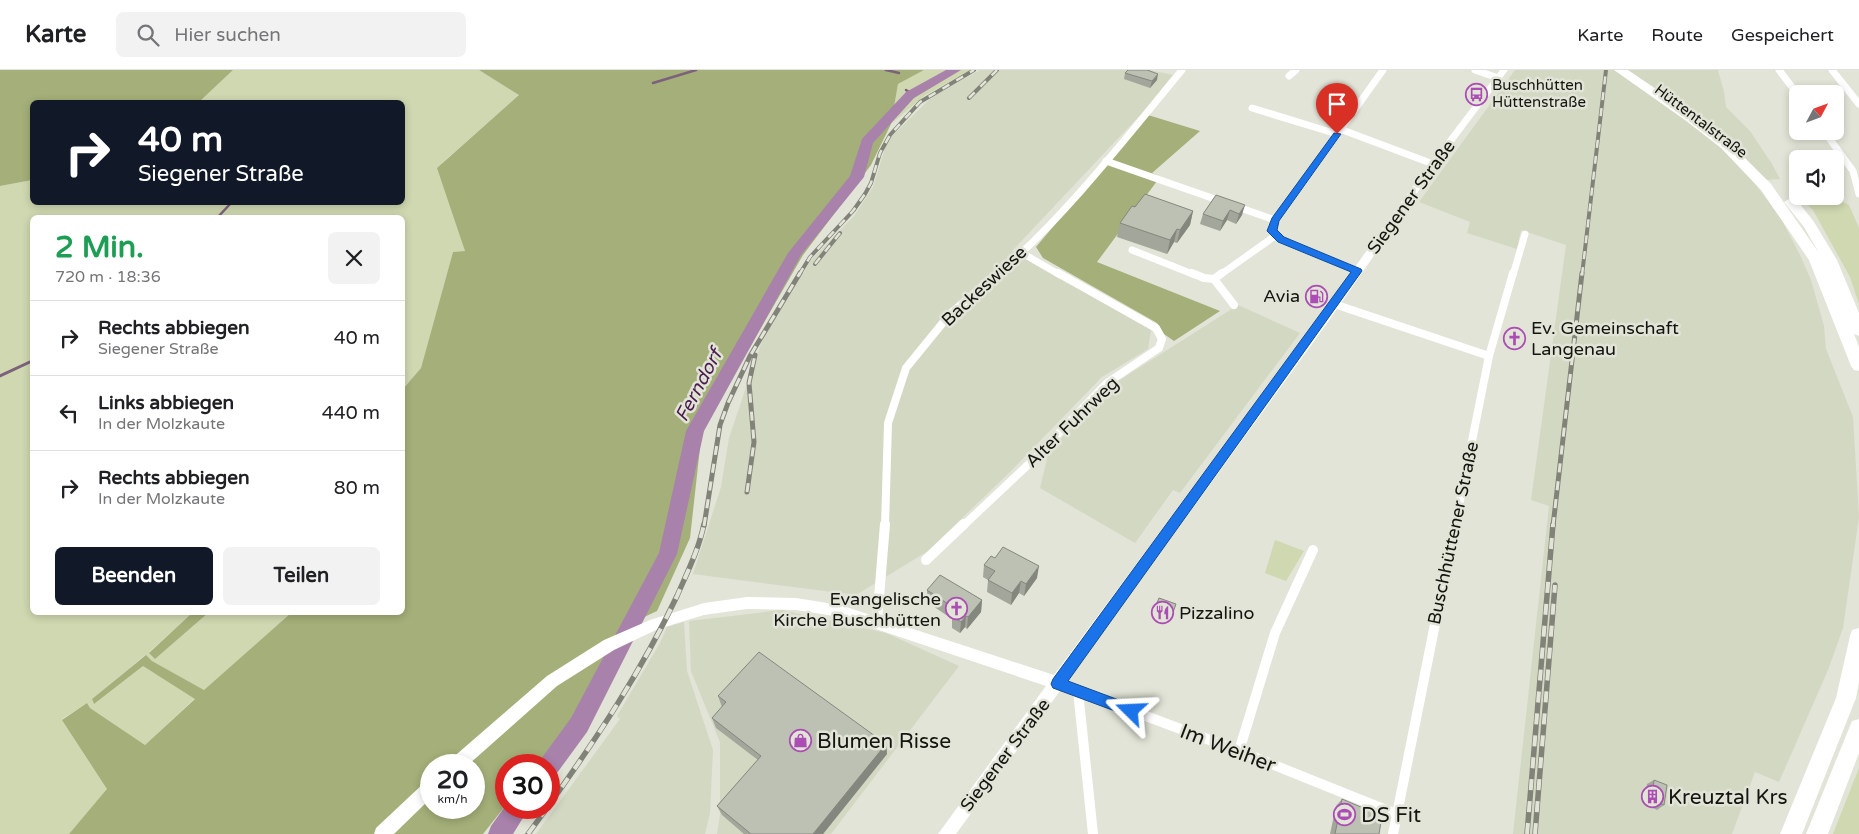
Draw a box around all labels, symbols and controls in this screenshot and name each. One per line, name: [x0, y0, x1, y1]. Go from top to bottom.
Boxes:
search box: [116, 12, 466, 57]
text: Karte: [25, 20, 86, 49]
icon: search: [134, 21, 162, 49]
text: Hier suchen: [174, 24, 281, 46]
text: Karte: [1577, 24, 1623, 46]
text: Route: [1651, 24, 1703, 46]
text: Gespeichert: [1731, 24, 1834, 46]
place label: Buschhütten Hüttenstraße: [1492, 76, 1586, 111]
street label: Hüttentalstraße: [1651, 80, 1751, 162]
bus stop icon: Buschhütten Hüttenstraße: [1464, 82, 1488, 106]
pin: [1316, 83, 1358, 134]
north arrow: [1789, 85, 1844, 140]
map controls: [1789, 85, 1844, 205]
icon: arrive: [1323, 90, 1351, 118]
text: 40 m: [138, 119, 223, 161]
icon: right: [55, 120, 120, 185]
street label: Siegener Straße: [1362, 136, 1460, 258]
button: sound: [1789, 150, 1844, 205]
text: Siegener Straße: [138, 161, 304, 187]
text: 2 Min.: [55, 229, 144, 266]
button: close: [328, 232, 380, 284]
street label: Backeswiese: [937, 241, 1031, 331]
text: 720 m · 18:36: [55, 267, 161, 287]
fuel station icon: Avia: [1304, 284, 1328, 308]
place label: Avia: [1263, 285, 1300, 307]
text: Rechts abbiegen: [98, 317, 250, 339]
place label: Ev. Gemeinschaft Langenau: [1531, 317, 1679, 360]
icon: right: [55, 324, 83, 352]
church icon: Ev. Gemeinschaft Langenau: [1503, 326, 1527, 350]
text: 40 m: [334, 327, 380, 349]
text: Siegener Straße: [98, 339, 219, 359]
water label: Ferndorf: [671, 342, 729, 425]
street label: Alter Fuhrweg: [1021, 372, 1123, 472]
text: Links abbiegen: [98, 392, 234, 414]
icon: left: [55, 399, 83, 427]
text: 440 m: [322, 402, 380, 424]
text: In der Molzkaute: [98, 414, 225, 434]
street label: Buschhüttener Straße: [1423, 439, 1483, 627]
text: Rechts abbiegen: [98, 467, 250, 489]
icon: right: [55, 474, 83, 502]
text: 80 m: [334, 477, 380, 499]
text: In der Molzkaute: [98, 489, 225, 509]
button: Beenden: [55, 547, 213, 605]
button: Teilen: [223, 547, 380, 605]
place label: Evangelische Kirche Buschhütten: [773, 588, 941, 631]
church icon: Evangelische Kirche Buschhütten: [945, 597, 969, 621]
restaurant icon: Pizzalino: [1151, 601, 1175, 625]
place label: Pizzalino: [1179, 602, 1254, 624]
position arrow: [1104, 684, 1156, 736]
street label: Siegener Straße: [955, 694, 1055, 816]
street label: Im Weiher: [1176, 719, 1279, 778]
shop icon: Blumen Risse: [789, 729, 813, 753]
place label: Blumen Risse: [817, 729, 951, 754]
speed limit sign: 30: [495, 754, 560, 819]
text: 20: [437, 765, 468, 795]
building icon: Kreuztal Krs: [1640, 785, 1664, 809]
place label: Kreuztal Krs: [1668, 785, 1788, 810]
text: km/h: [437, 792, 468, 806]
sports icon: DS Fit: [1333, 803, 1357, 827]
place label: DS Fit: [1361, 803, 1421, 828]

